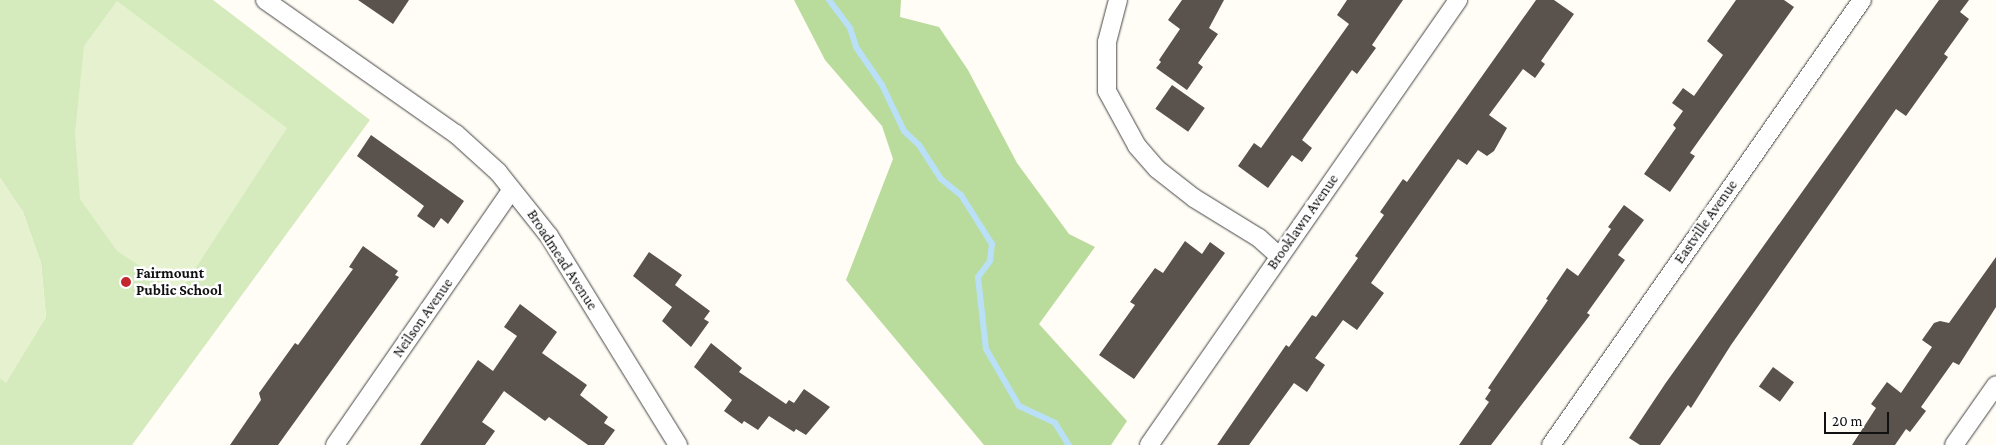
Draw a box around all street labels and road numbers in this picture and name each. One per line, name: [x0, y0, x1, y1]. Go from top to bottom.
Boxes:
street label: Brooklawn Avenue: [1263, 171, 1343, 273]
street label: Eastville Avenue: [1670, 177, 1742, 267]
street label: Broadmead Avenue: [523, 206, 601, 314]
street label: Neilson Avenue: [389, 275, 457, 361]

